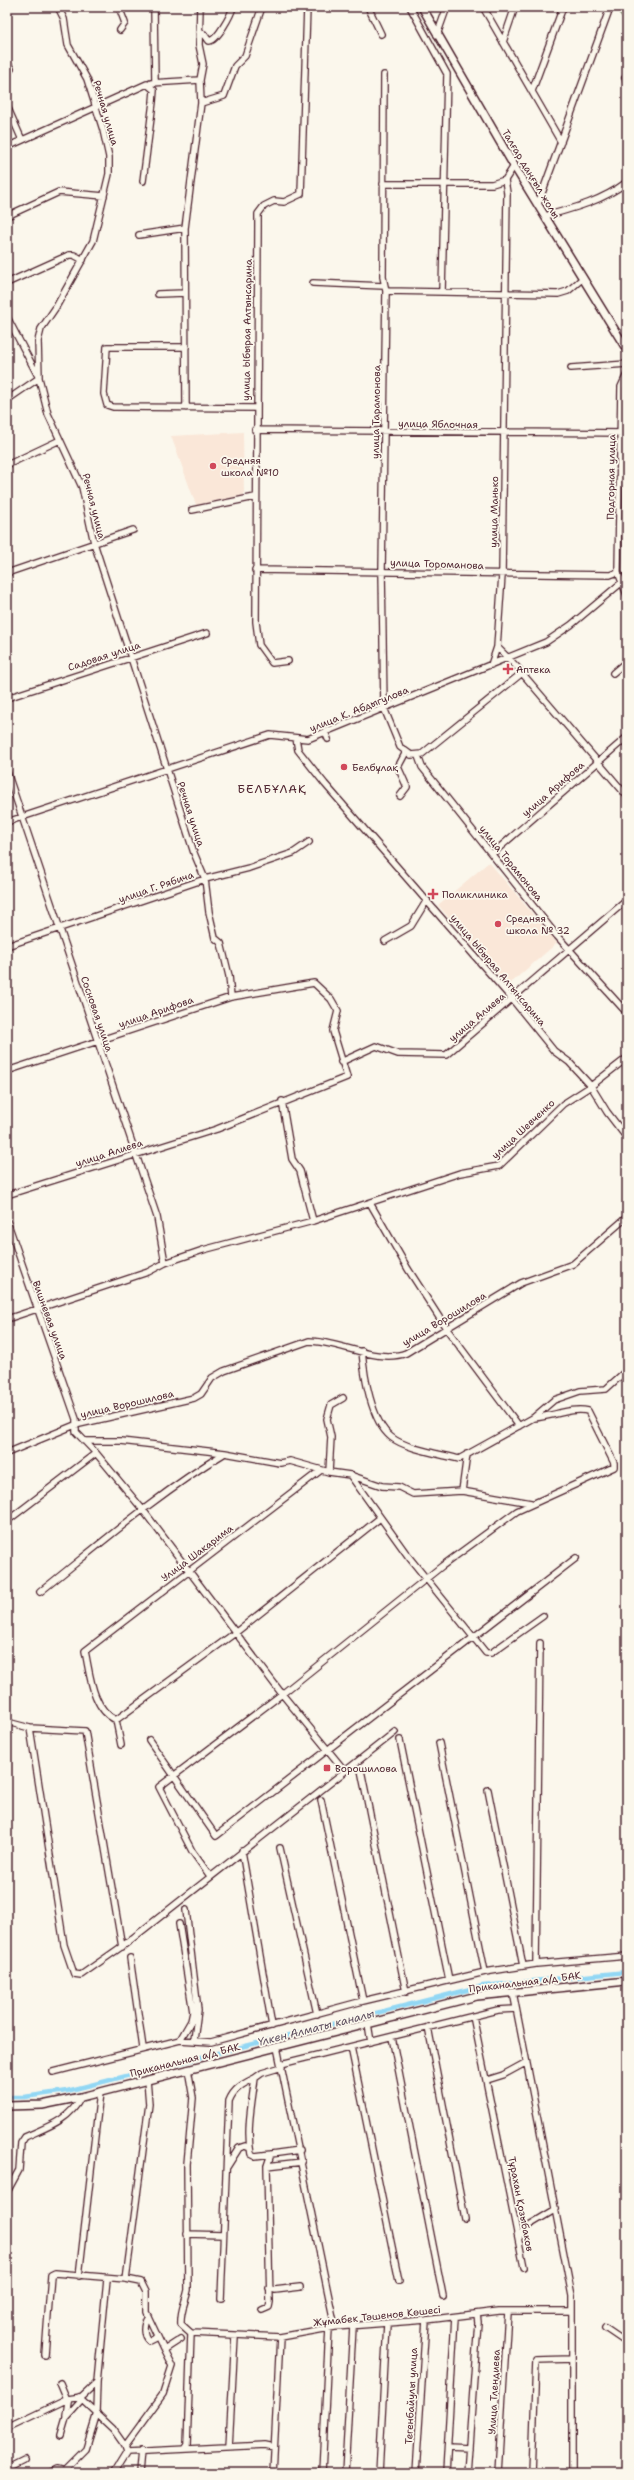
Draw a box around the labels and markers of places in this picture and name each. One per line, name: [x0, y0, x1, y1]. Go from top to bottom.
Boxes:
place label: Средняя школа №10: [221, 454, 279, 479]
marker: Средняя школа №10: [208, 461, 218, 471]
place label: Аптека: [516, 663, 551, 676]
marker: Аптека: [503, 664, 513, 674]
place label: Белбұлақ: [352, 761, 399, 774]
marker: Белбұлақ: [339, 762, 349, 772]
marker: Поликлиника: [427, 888, 439, 900]
place label: Поликлиника: [442, 888, 509, 901]
place label: Средняя школа № 32: [506, 912, 570, 937]
marker: Средняя школа № 32: [493, 919, 503, 929]
place label: Ворошилова: [335, 1762, 398, 1775]
marker: Ворошилова: [322, 1763, 332, 1773]

